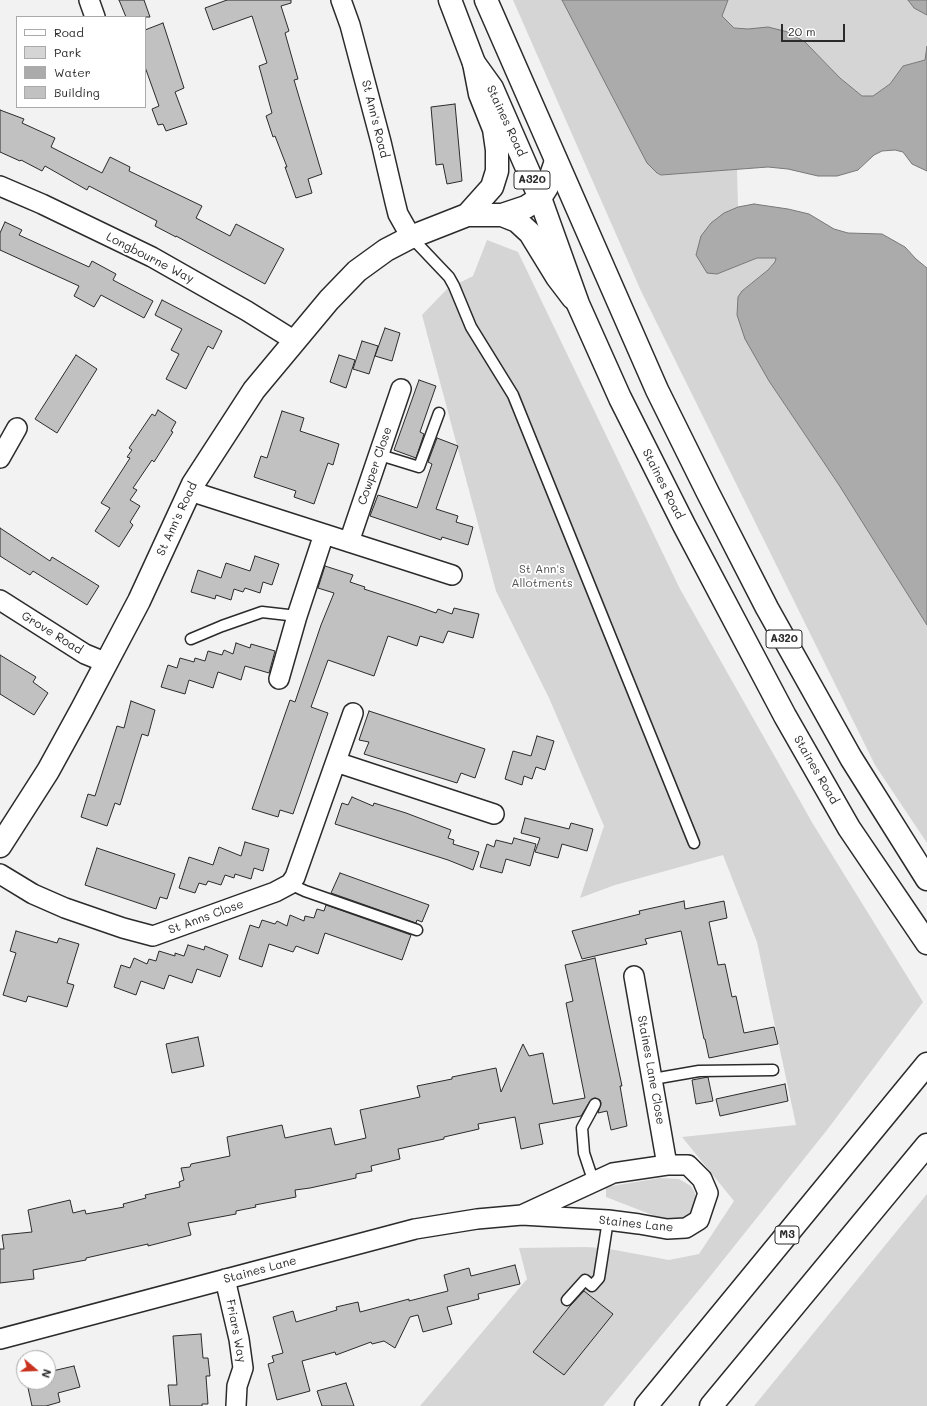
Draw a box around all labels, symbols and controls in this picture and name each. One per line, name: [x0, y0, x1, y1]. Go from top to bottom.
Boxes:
legend: [16, 16, 146, 108]
scale bar: [783, 16, 847, 42]
text: 20 m: [788, 23, 816, 39]
text: Road: [54, 24, 84, 40]
text: Park: [54, 44, 81, 60]
text: Water: [54, 64, 91, 80]
street label: St Ann's Road: [358, 79, 392, 159]
street label: Staines Road: [483, 83, 529, 159]
text: Building: [54, 84, 100, 100]
road number: A320: [514, 171, 550, 189]
street label: Longbourne Way: [104, 230, 196, 286]
street label: Cowper Close: [355, 425, 395, 507]
street label: Staines Road: [639, 447, 687, 521]
street label: St Ann's Road: [154, 480, 200, 558]
park label: St Ann's Allotments: [511, 562, 573, 590]
street label: Grove Road: [19, 608, 85, 658]
road number: A320: [766, 630, 802, 648]
street label: Staines Road: [791, 733, 841, 807]
street label: St Anns Close: [166, 897, 246, 937]
street label: Staines Lane Close: [634, 1014, 668, 1126]
street label: Staines Lane: [598, 1213, 674, 1235]
road number: M3: [775, 1226, 799, 1244]
street label: Staines Lane: [222, 1253, 298, 1287]
street label: Friars Way: [223, 1298, 249, 1364]
north arrow: [16, 1350, 56, 1390]
text: N: [38, 1367, 55, 1380]

